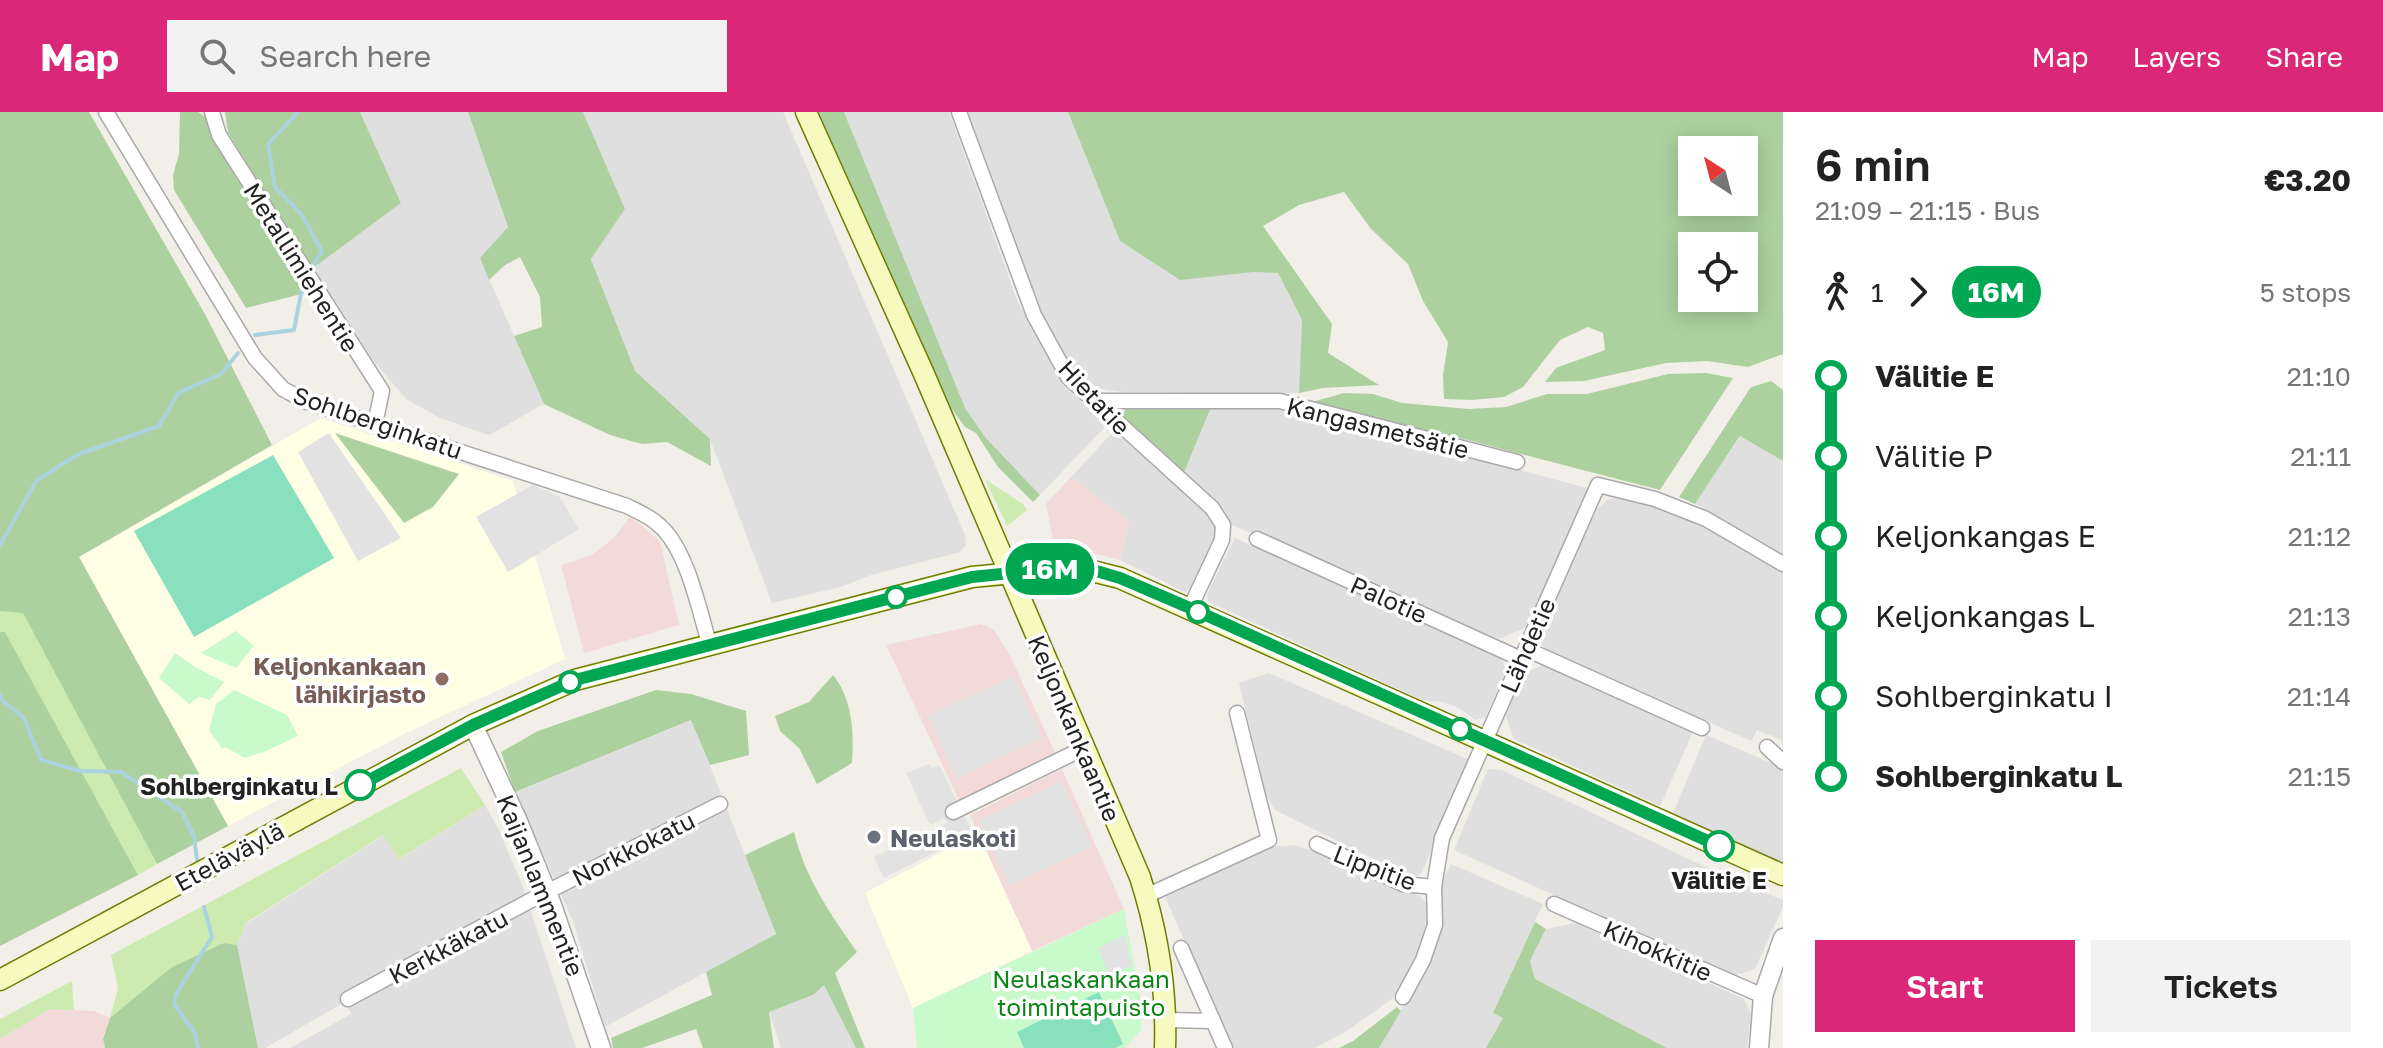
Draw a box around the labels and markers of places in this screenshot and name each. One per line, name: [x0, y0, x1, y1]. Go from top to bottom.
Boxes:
unlabelled marker: [885, 586, 907, 608]
unlabelled marker: [1187, 601, 1209, 623]
place label: Keljonkankaan lähikirjasto: [253, 651, 426, 708]
marker: Keljonkankaan lähikirjasto: [433, 670, 451, 688]
unlabelled marker: [559, 671, 581, 693]
unlabelled marker: [1449, 718, 1471, 740]
marker: Sohlberginkatu L: [345, 770, 375, 800]
place label: Sohlberginkatu L: [140, 771, 338, 800]
place label: Neulaskoti: [890, 823, 1016, 852]
marker: Neulaskoti: [865, 828, 883, 846]
marker: Välitie E: [1704, 831, 1734, 861]
place label: Välitie E: [1671, 865, 1767, 894]

